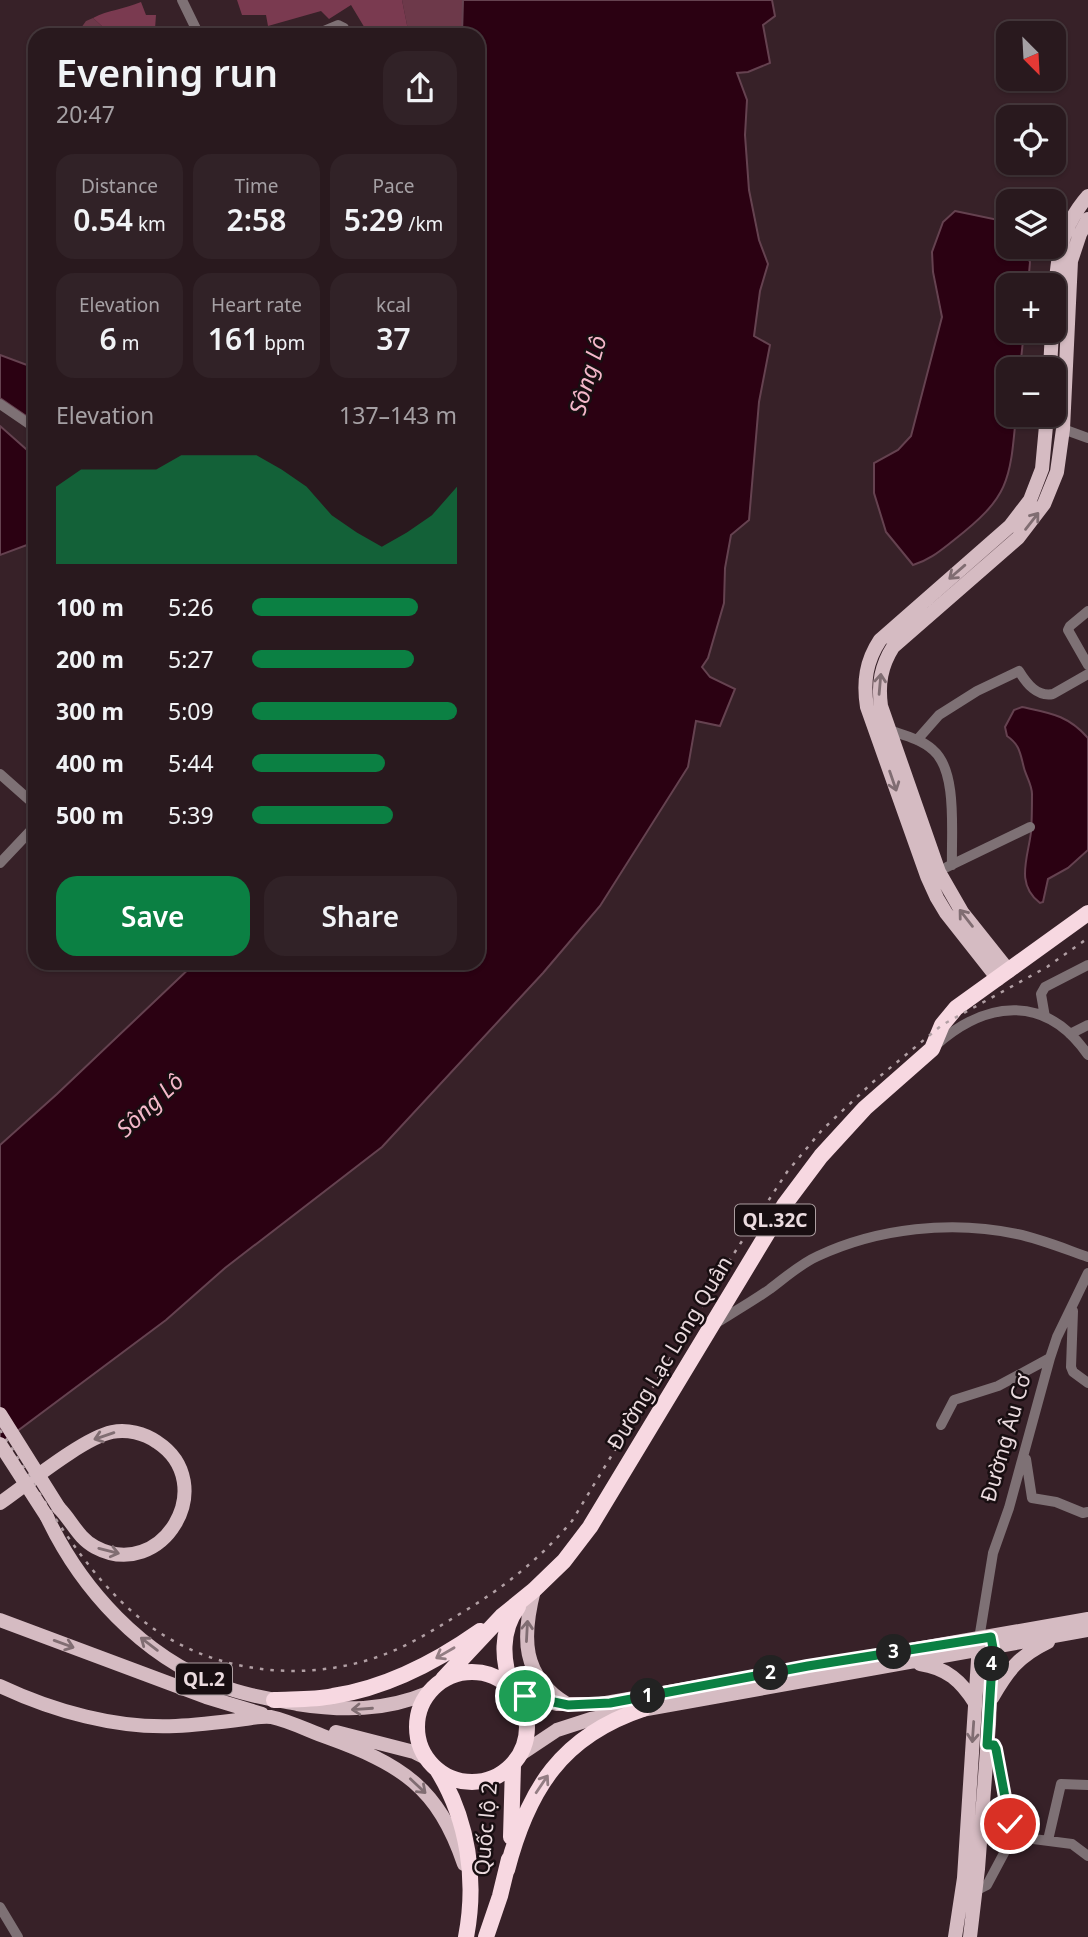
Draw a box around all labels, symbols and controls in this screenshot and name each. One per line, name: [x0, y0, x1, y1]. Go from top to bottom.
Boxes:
north arrow: [996, 21, 1066, 91]
map controls: [996, 21, 1066, 427]
text: Evening run: [56, 46, 278, 98]
button: share: [383, 51, 457, 125]
text: 20:47: [56, 98, 115, 130]
button: locate: [996, 105, 1066, 175]
text: Distance: [81, 173, 158, 199]
text: Time: [235, 173, 278, 199]
text: Pace: [373, 173, 415, 199]
button: layers: [996, 189, 1066, 259]
text: 0.54: [73, 199, 133, 240]
text: 2:58: [227, 199, 286, 240]
text: 5:29: [344, 199, 403, 240]
text: km: [133, 211, 166, 237]
text: /km: [403, 211, 443, 237]
button: +: [996, 273, 1066, 343]
text: Elevation: [79, 292, 160, 318]
text: Heart rate: [211, 292, 302, 318]
text: kcal: [376, 292, 411, 318]
text: 6: [100, 318, 117, 359]
text: 161: [208, 318, 259, 359]
text: 37: [376, 318, 411, 359]
text: m: [117, 330, 139, 356]
text: bpm: [259, 330, 305, 356]
water label: Sông Lô: [560, 331, 614, 418]
button: −: [996, 357, 1066, 427]
text: Elevation: [56, 399, 154, 431]
text: 137–143 m: [339, 399, 457, 431]
one-way arrow: [1024, 513, 1039, 531]
one-way arrow: [948, 564, 966, 580]
text: 100 m: [56, 591, 124, 623]
text: 5:26: [168, 591, 214, 623]
text: 200 m: [56, 643, 124, 675]
text: 5:27: [168, 643, 214, 675]
one-way arrow: [874, 673, 887, 696]
text: 300 m: [56, 695, 124, 727]
text: 5:09: [168, 695, 214, 727]
text: 400 m: [56, 747, 124, 779]
text: 5:44: [168, 747, 214, 779]
one-way arrow: [888, 770, 900, 792]
text: 500 m: [56, 799, 124, 831]
text: 5:39: [168, 799, 214, 831]
button: Save: [56, 876, 250, 956]
button: Share: [264, 876, 457, 956]
one-way arrow: [959, 909, 974, 928]
water label: Sông Lô: [109, 1065, 190, 1144]
road number: QL.32C: [735, 1204, 815, 1236]
street label: Đường Lạc Long Quân: [600, 1250, 738, 1455]
street label: Đường Âu Cơ: [973, 1369, 1037, 1505]
one-way arrow: [94, 1431, 116, 1443]
one-way arrow: [97, 1545, 120, 1558]
one-way arrow: [520, 1619, 533, 1642]
pin: 3: [876, 1634, 912, 1670]
one-way arrow: [140, 1636, 159, 1651]
text: 3: [888, 1638, 899, 1664]
one-way arrow: [52, 1639, 74, 1652]
pin: 4: [974, 1646, 1010, 1682]
one-way arrow: [435, 1647, 456, 1660]
text: 4: [986, 1650, 997, 1676]
pin: 2: [754, 1656, 788, 1690]
text: 2: [765, 1659, 776, 1685]
road number: QL.2: [176, 1664, 232, 1694]
pin: [495, 1666, 555, 1726]
icon: arrive: [506, 1677, 544, 1715]
pin: 1: [630, 1678, 666, 1714]
text: 1: [642, 1682, 653, 1708]
one-way arrow: [351, 1702, 374, 1715]
one-way arrow: [966, 1720, 979, 1742]
one-way arrow: [535, 1775, 549, 1795]
one-way arrow: [409, 1778, 427, 1794]
street label: Quốc lộ 2: [467, 1781, 503, 1877]
pin: [980, 1794, 1040, 1854]
icon: check: [991, 1805, 1029, 1843]

